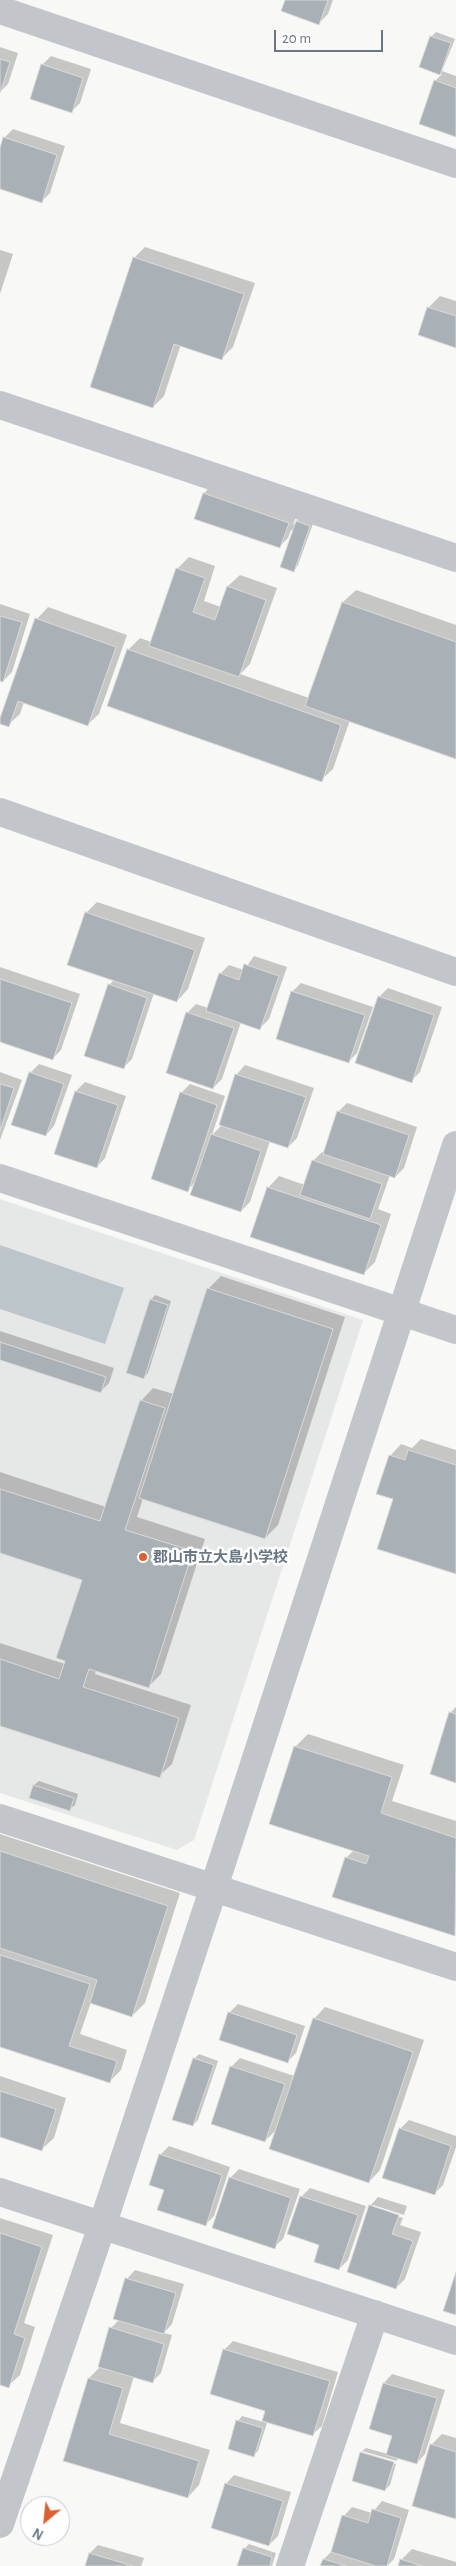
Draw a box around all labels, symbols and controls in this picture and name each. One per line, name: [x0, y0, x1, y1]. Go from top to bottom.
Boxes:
scale bar: [276, 20, 385, 52]
text: 20 m: [282, 31, 311, 46]
place label: 郡山市立大島小学校: [153, 1548, 288, 1566]
marker: 郡山市立大島小学校: [137, 1551, 149, 1563]
north arrow: [20, 2496, 70, 2546]
text: N: [31, 2525, 46, 2542]

